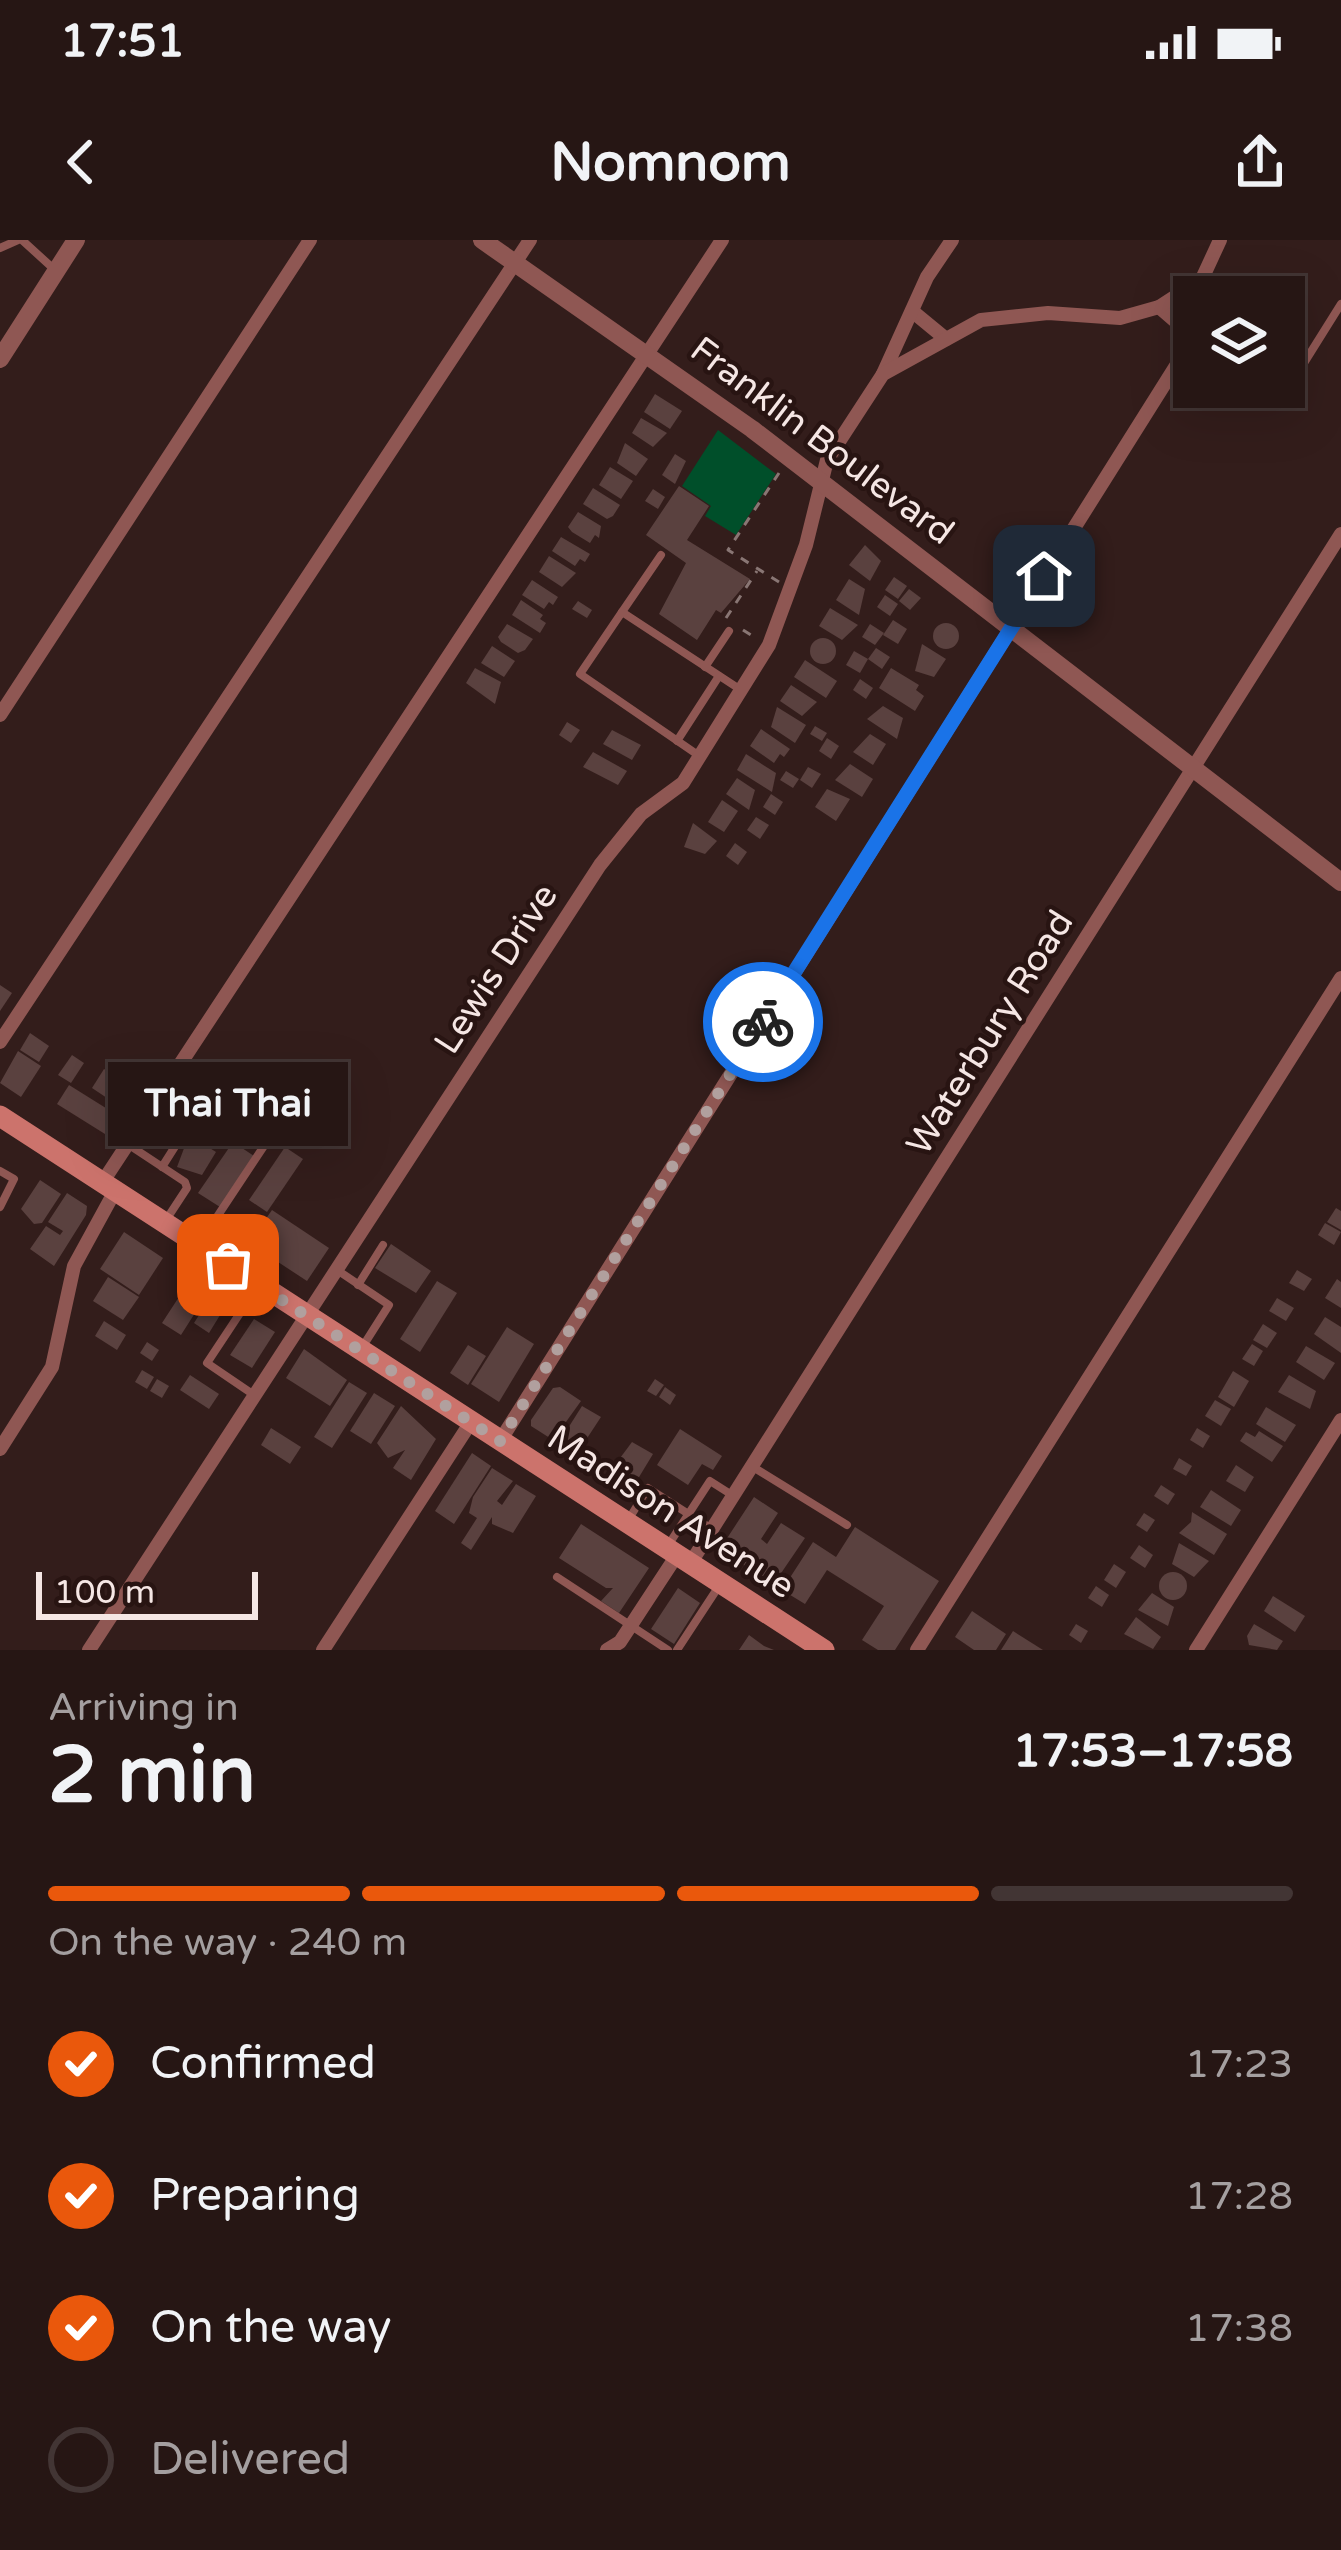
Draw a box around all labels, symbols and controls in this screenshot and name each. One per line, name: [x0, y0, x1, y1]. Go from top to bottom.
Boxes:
text: 17:51: [60, 15, 185, 69]
icon: back: [48, 129, 114, 195]
icon: share: [1227, 129, 1293, 195]
text: Nomnom: [550, 130, 791, 195]
map controls: [1173, 276, 1305, 408]
button: layers: [1173, 276, 1305, 408]
street label: Franklin Boulevard: [682, 328, 962, 554]
pin: [993, 525, 1095, 627]
icon: home: [1011, 543, 1077, 609]
street label: Lewis Drive: [425, 876, 567, 1062]
street label: Waterbury Road: [898, 903, 1082, 1163]
courier: [703, 962, 823, 1082]
icon: bike: [730, 989, 796, 1055]
callout: Thai Thai: [108, 1061, 348, 1145]
text: Thai Thai: [144, 1080, 312, 1127]
pin: [177, 1214, 279, 1316]
icon: bag: [195, 1232, 261, 1298]
street label: Madison Avenue: [539, 1416, 803, 1608]
scale bar: [36, 1566, 258, 1619]
text: 100 m: [54, 1573, 155, 1612]
text: Arriving in: [48, 1684, 239, 1731]
text: 17:53–17:58: [1013, 1725, 1293, 1779]
text: 2 min: [48, 1729, 256, 1823]
text: On the way · 240 m: [48, 1919, 407, 1966]
icon: check: [48, 2031, 114, 2097]
text: Confirmed: [150, 2037, 376, 2091]
text: 17:23: [1185, 2041, 1293, 2088]
icon: check: [48, 2163, 114, 2229]
text: Preparing: [150, 2169, 360, 2223]
text: 17:28: [1185, 2173, 1293, 2220]
icon: check: [48, 2295, 114, 2361]
text: On the way: [150, 2301, 391, 2355]
text: 17:38: [1185, 2305, 1293, 2352]
text: Delivered: [150, 2433, 350, 2487]

